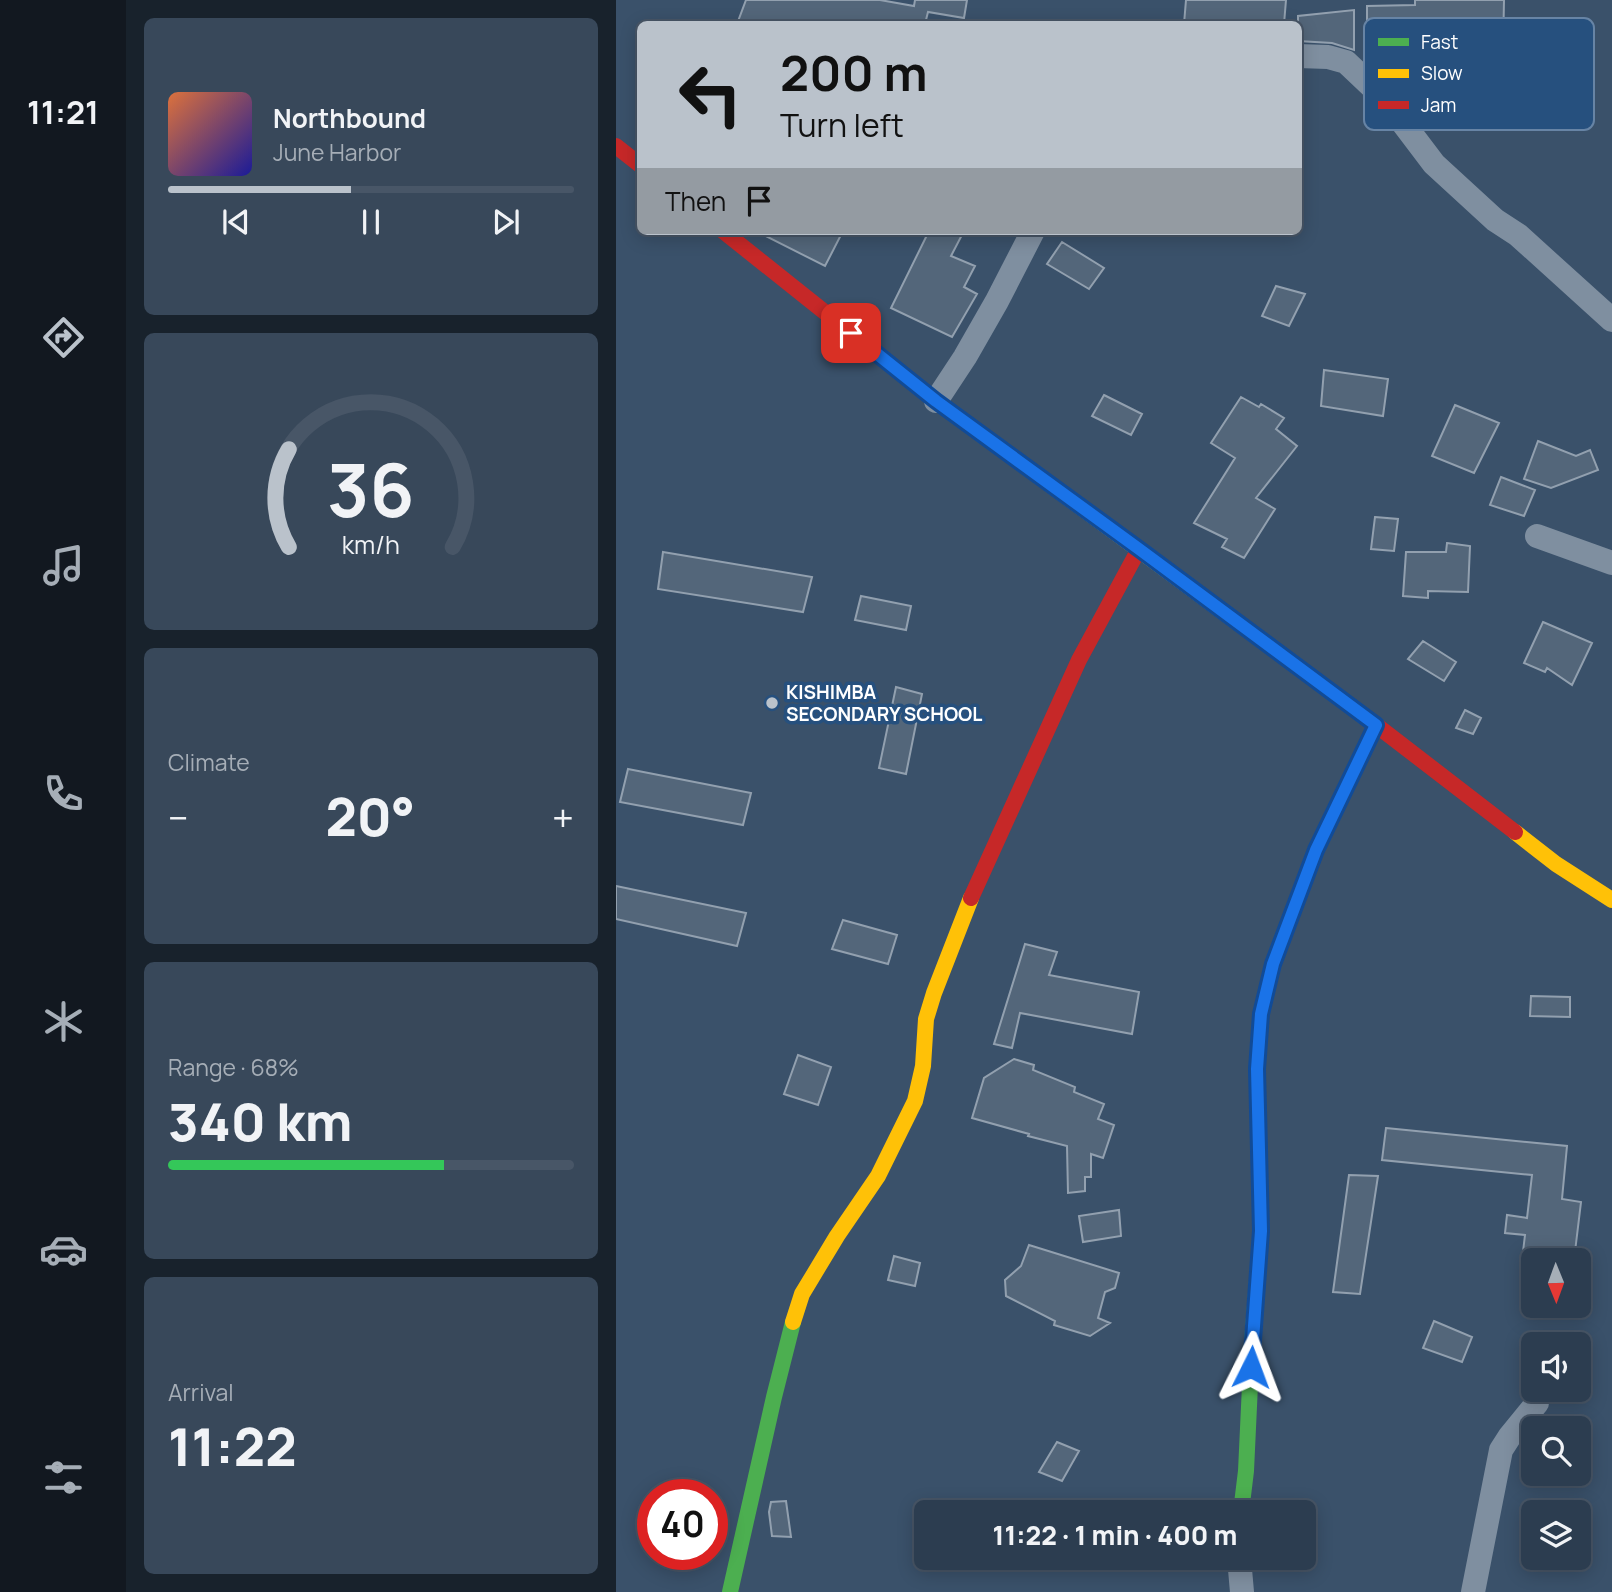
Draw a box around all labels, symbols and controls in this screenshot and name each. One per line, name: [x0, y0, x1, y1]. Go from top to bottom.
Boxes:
legend: [1364, 18, 1594, 130]
text: Fast: [1421, 29, 1458, 55]
text: 200 m: [780, 39, 928, 106]
icon: left: [665, 49, 756, 140]
text: Slow: [1421, 60, 1463, 86]
text: 11:21: [27, 90, 99, 134]
text: Jam: [1421, 92, 1456, 118]
text: Northbound: [273, 100, 426, 136]
text: Turn left: [780, 103, 904, 147]
text: June Harbor: [273, 136, 401, 168]
icon: arrive: [740, 182, 778, 220]
text: Then: [665, 183, 726, 219]
icon: previous: [217, 203, 255, 241]
icon: pause: [352, 203, 390, 241]
icon: next: [487, 203, 525, 241]
pin: [821, 303, 881, 363]
icon: directions: [39, 313, 88, 362]
icon: arrive: [832, 314, 870, 352]
text: 36: [327, 440, 415, 540]
text: km/h: [342, 527, 400, 562]
icon: music: [39, 541, 88, 590]
place label: KISHIMBA SECONDARY SCHOOL: [786, 679, 983, 727]
marker: KISHIMBA SECONDARY SCHOOL: [764, 695, 780, 711]
text: Climate: [168, 746, 250, 778]
icon: phone: [39, 769, 88, 818]
text: 20°: [325, 781, 415, 852]
text: −: [168, 791, 189, 843]
text: +: [552, 791, 574, 843]
icon: climate: [39, 997, 88, 1046]
text: Range · 68%: [168, 1051, 299, 1083]
text: 340 km: [168, 1086, 353, 1157]
icon: car: [39, 1225, 88, 1274]
north arrow: [1521, 1248, 1591, 1318]
map controls: [1521, 1248, 1591, 1570]
position arrow: [1214, 1330, 1288, 1404]
button: sound: [1521, 1332, 1591, 1402]
text: Arrival: [168, 1376, 234, 1408]
text: 11:22: [168, 1411, 297, 1482]
button: search: [1521, 1416, 1591, 1486]
icon: filters: [39, 1453, 88, 1502]
speed limit sign: 40: [637, 1479, 728, 1570]
button: layers: [1521, 1500, 1591, 1570]
text: 11:22 · 1 min · 400 m: [993, 1517, 1237, 1553]

